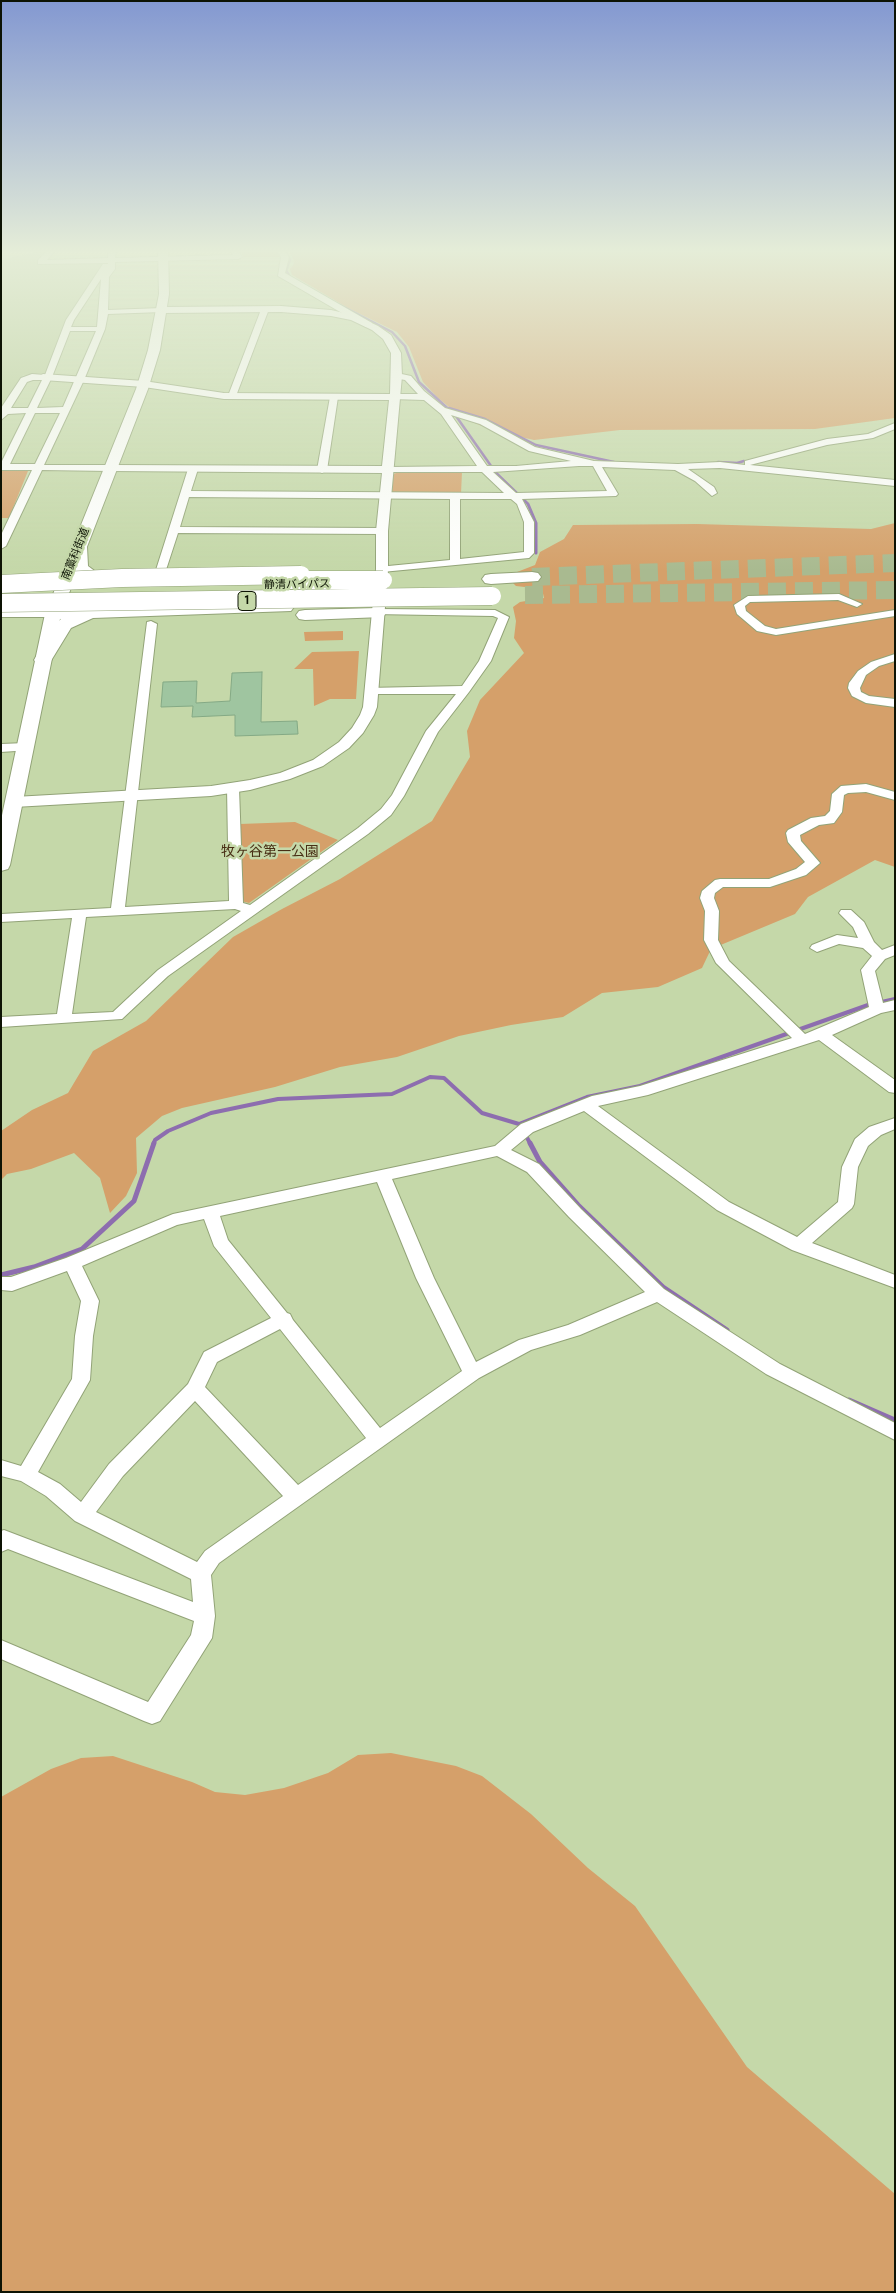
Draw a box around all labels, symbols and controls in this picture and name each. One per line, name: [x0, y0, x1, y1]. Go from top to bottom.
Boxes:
street label: 南藁科街道: [60, 526, 92, 582]
street label: 静清バイパス: [264, 578, 330, 592]
road number: 1: [238, 592, 256, 610]
park label: 牧ヶ谷第一公園: [221, 844, 319, 860]

